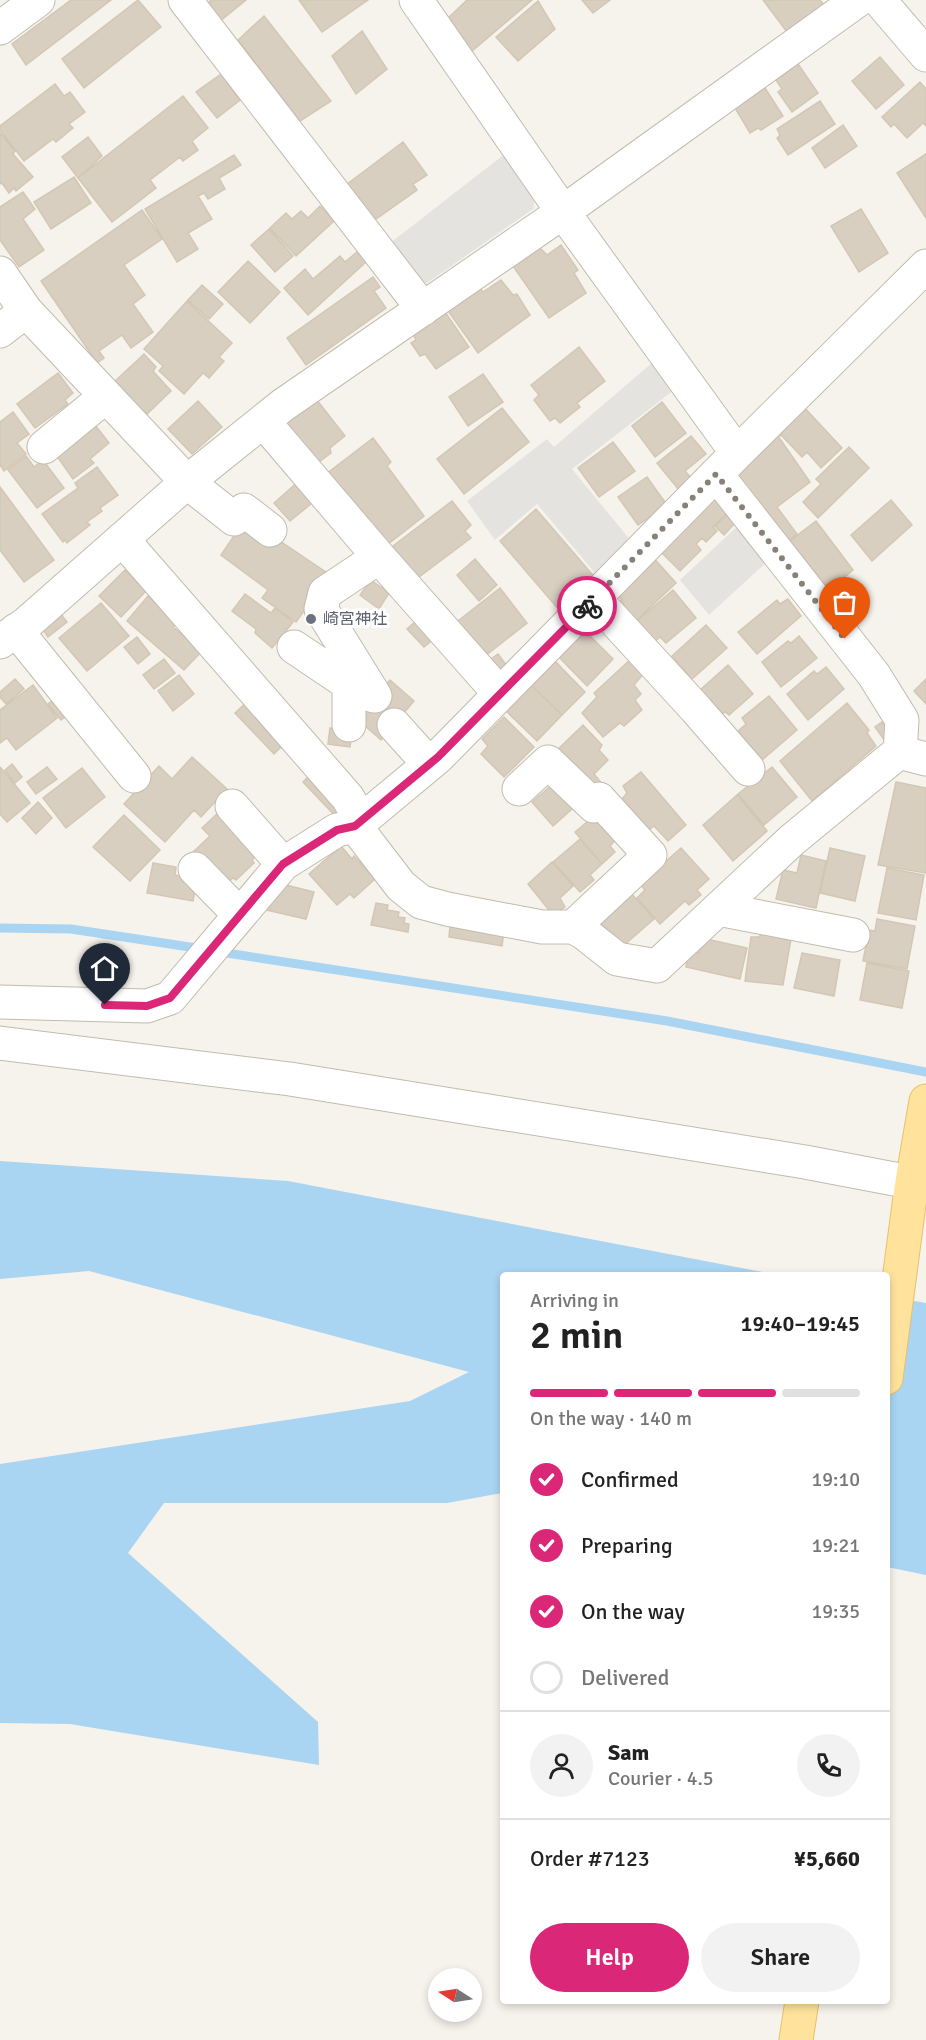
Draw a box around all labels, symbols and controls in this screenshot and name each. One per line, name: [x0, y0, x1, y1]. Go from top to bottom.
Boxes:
courier: [557, 576, 617, 636]
pin: [819, 577, 870, 639]
icon: bag: [828, 586, 861, 619]
icon: bike: [571, 590, 604, 623]
place label: 崎宮神社: [323, 609, 387, 629]
marker: 崎宮神社: [304, 612, 318, 626]
pin: [79, 943, 130, 1005]
icon: home: [88, 952, 121, 985]
text: Arriving in: [530, 1288, 619, 1313]
text: 19:40–19:45: [741, 1310, 860, 1337]
text: 2 min: [530, 1311, 623, 1359]
text: On the way · 140 m: [530, 1406, 692, 1431]
icon: check: [530, 1463, 563, 1496]
text: Confirmed: [581, 1466, 679, 1493]
text: 19:10: [811, 1467, 860, 1492]
icon: check: [530, 1529, 563, 1562]
text: Preparing: [581, 1532, 673, 1559]
text: 19:21: [811, 1533, 860, 1558]
icon: check: [530, 1595, 563, 1628]
text: On the way: [581, 1598, 685, 1625]
text: 19:35: [811, 1599, 860, 1624]
text: Delivered: [581, 1664, 669, 1691]
button: person: [530, 1734, 593, 1797]
button: phone: [797, 1734, 860, 1797]
text: Sam: [608, 1739, 649, 1766]
text: Courier · 4.5: [608, 1766, 714, 1791]
text: Order #7123: [530, 1845, 650, 1872]
text: ¥5,660: [794, 1845, 860, 1872]
button: Help: [530, 1923, 689, 1992]
button: Share: [701, 1923, 860, 1992]
north arrow: [428, 1968, 482, 2022]
map controls: [428, 1968, 482, 2022]

